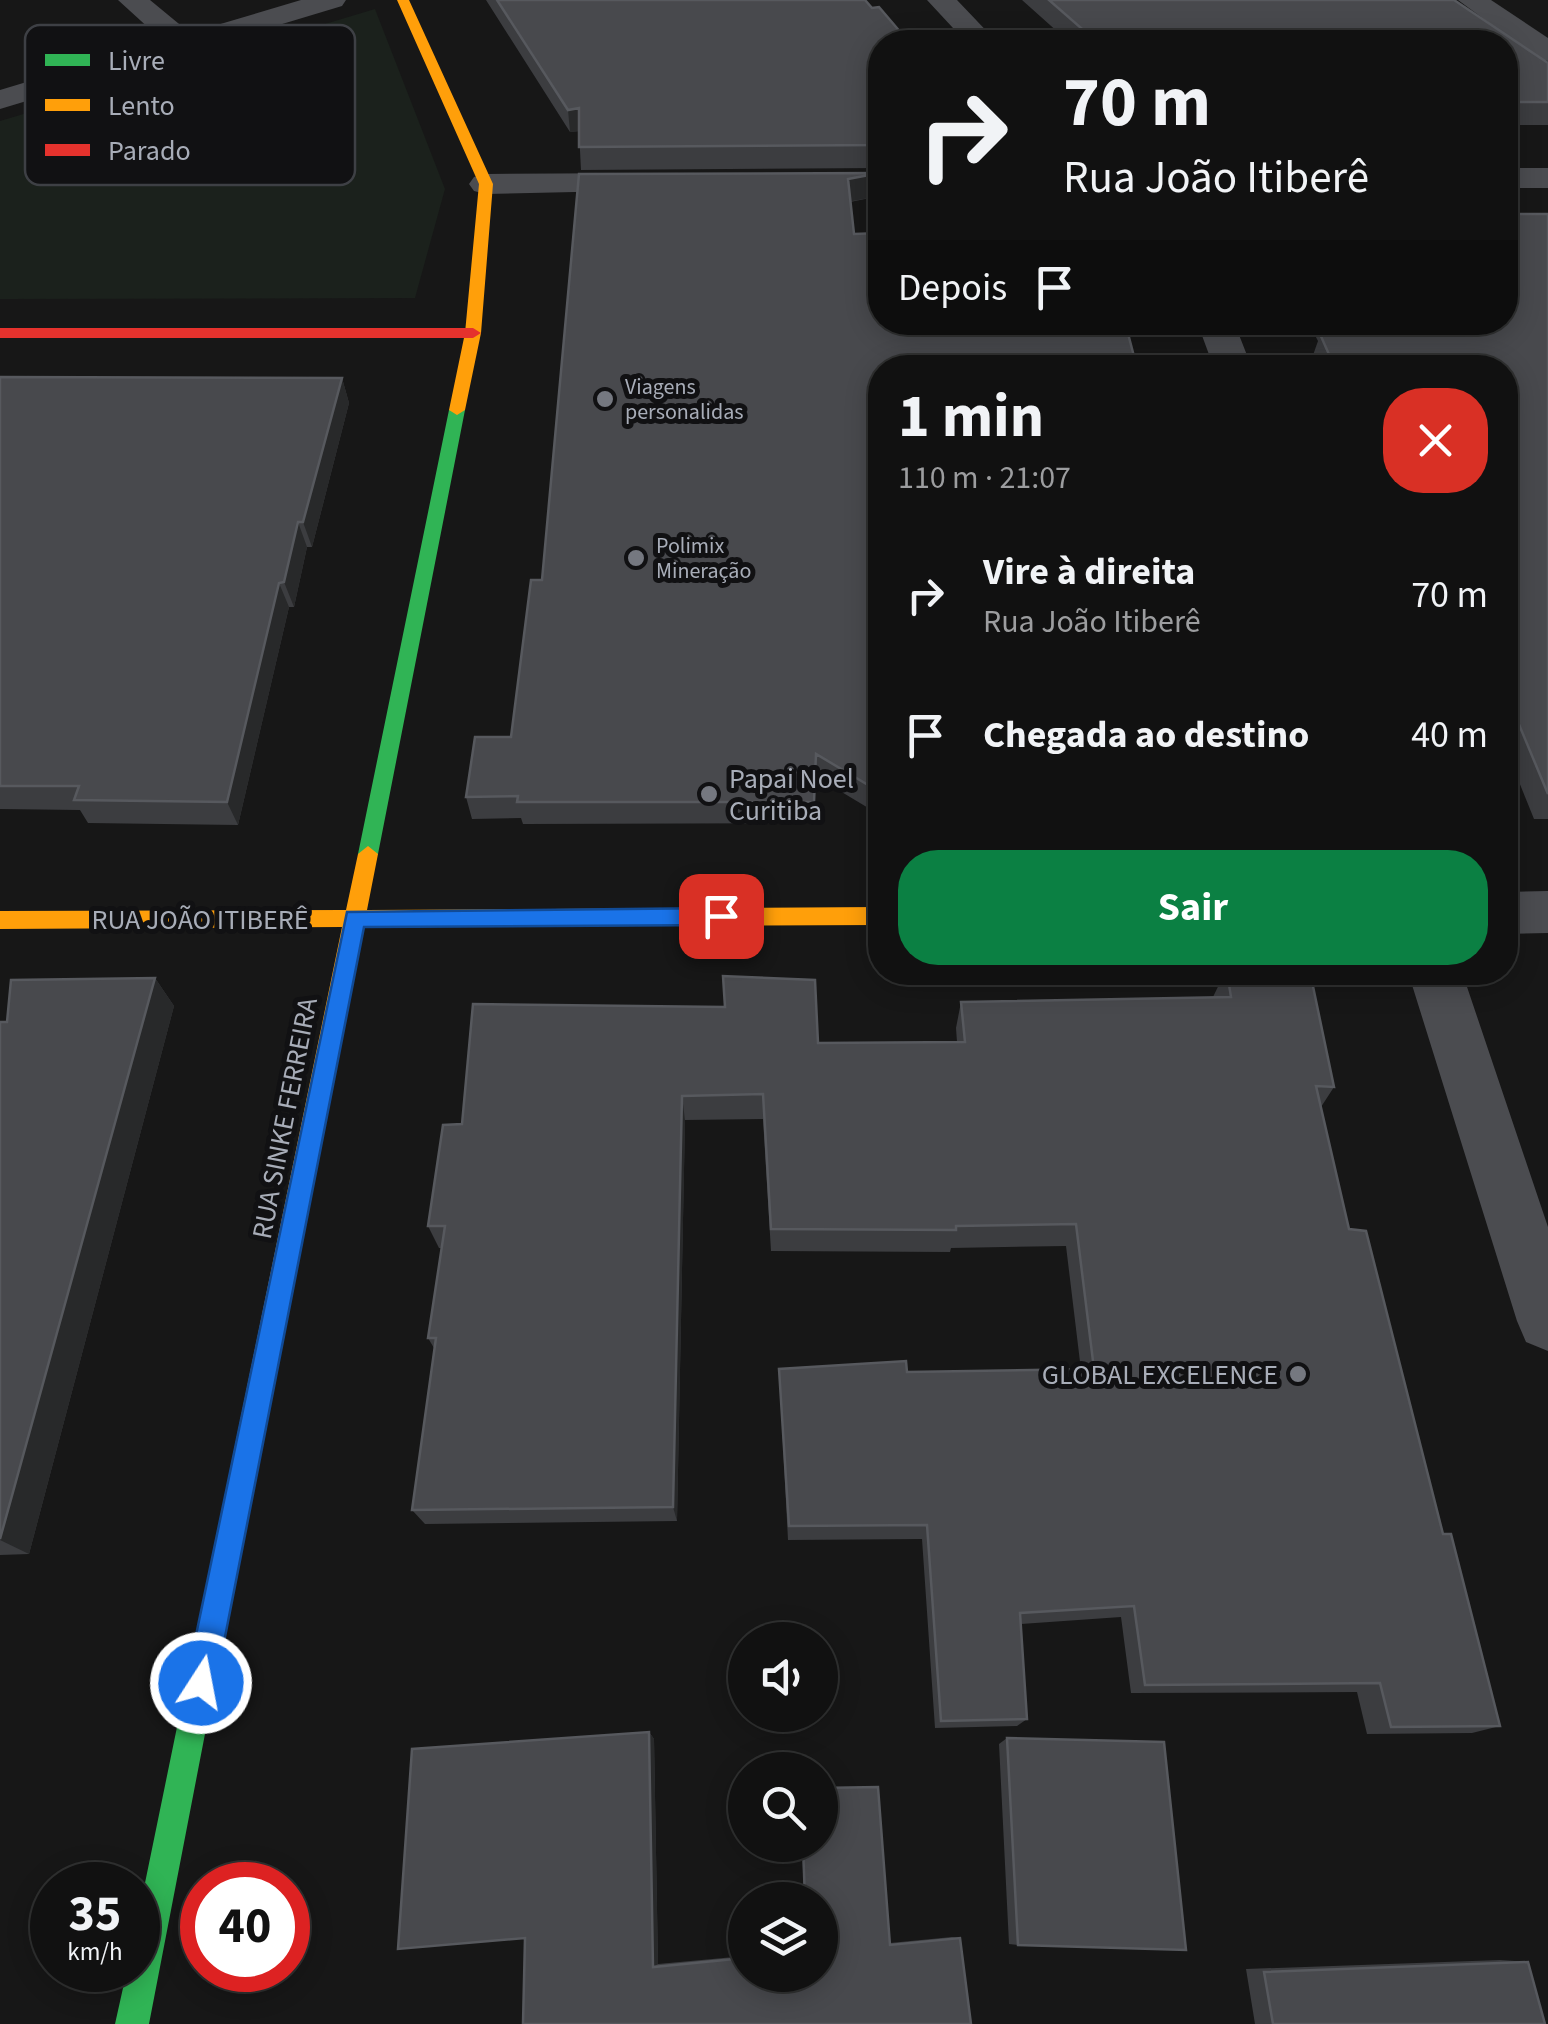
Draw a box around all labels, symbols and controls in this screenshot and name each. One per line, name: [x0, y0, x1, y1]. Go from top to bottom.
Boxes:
legend: [25, 25, 355, 185]
text: Livre: [108, 41, 165, 81]
text: 70 m: [1063, 53, 1211, 153]
icon: right: [898, 70, 1028, 200]
text: Lento: [108, 86, 175, 126]
text: Parado: [108, 131, 191, 171]
text: Rua João Itiberê: [1063, 146, 1369, 210]
icon: arrive: [1027, 260, 1082, 315]
text: Depois: [898, 261, 1007, 315]
place label: Viagens personalidas: [625, 371, 743, 428]
text: 1 min: [898, 375, 1044, 460]
marker: Viagens personalidas: [594, 388, 616, 410]
button: close: [1383, 388, 1488, 493]
text: 110 m · 21:07: [898, 455, 1071, 501]
place label: Polimix Mineração: [656, 530, 751, 587]
text: Vire à direita: [983, 545, 1195, 599]
marker: Polimix Mineração: [625, 547, 647, 569]
icon: right: [898, 568, 953, 623]
text: 70 m: [1411, 568, 1488, 622]
text: Rua João Itiberê: [983, 599, 1201, 645]
icon: arrive: [898, 708, 953, 763]
text: Chegada ao destino: [983, 708, 1309, 762]
text: 40 m: [1411, 708, 1488, 762]
place label: Papai Noel Curitiba: [729, 759, 854, 831]
marker: Papai Noel Curitiba: [698, 783, 720, 805]
button: Sair: [898, 850, 1488, 965]
pin: [679, 874, 764, 959]
icon: arrive: [694, 889, 749, 944]
street label: RUA JOÃO ITIBERÊ: [92, 900, 308, 940]
street label: RUA SINKE FERREIRA: [242, 993, 328, 1242]
place label: GLOBAL EXCELENCE: [1042, 1355, 1278, 1395]
marker: GLOBAL EXCELENCE: [1287, 1363, 1309, 1385]
map controls: [728, 1622, 838, 1992]
button: sound: [728, 1622, 838, 1732]
position arrow: [149, 1631, 253, 1735]
button: search: [728, 1752, 838, 1862]
speed limit sign: 40: [180, 1862, 310, 1992]
text: 35: [69, 1879, 121, 1950]
button: layers: [728, 1882, 838, 1992]
text: km/h: [67, 1934, 123, 1970]

